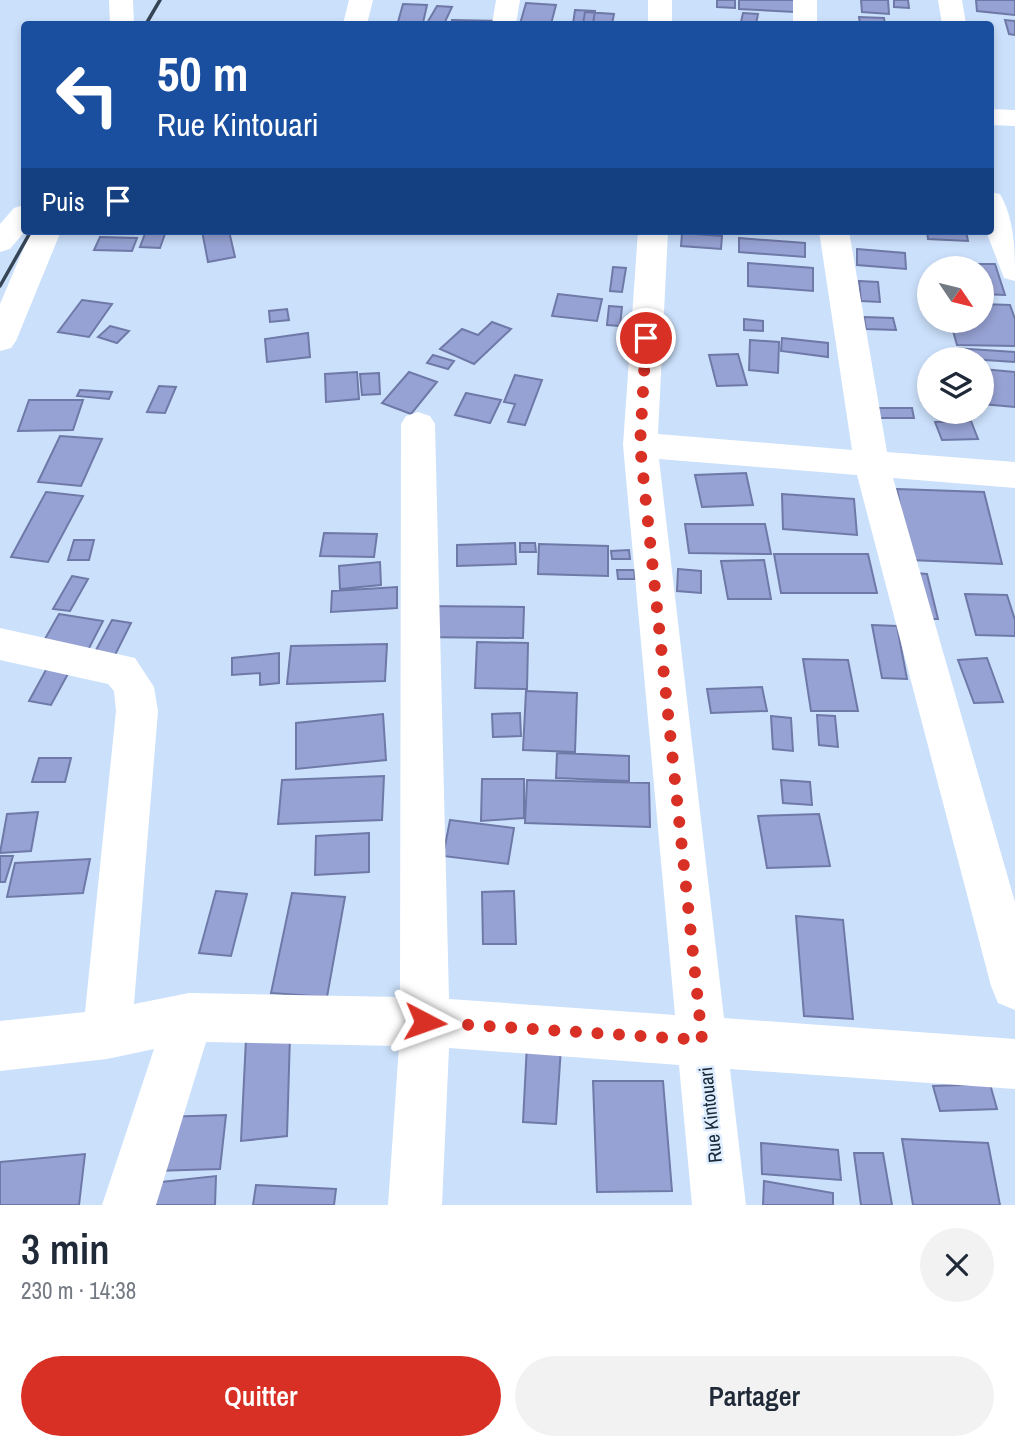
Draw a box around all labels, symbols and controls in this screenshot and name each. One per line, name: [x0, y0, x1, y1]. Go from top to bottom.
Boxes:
text: 50 m: [157, 40, 249, 106]
icon: left: [42, 49, 133, 140]
text: Rue Kintouari: [157, 103, 319, 146]
icon: arrive: [99, 182, 137, 220]
text: Puis: [42, 184, 85, 219]
north arrow: [917, 256, 994, 332]
map controls: [917, 256, 994, 424]
pin: [616, 308, 676, 368]
icon: arrive: [627, 319, 665, 357]
button: layers: [917, 347, 994, 424]
position arrow: [388, 985, 462, 1059]
street label: Rue Kintouari: [692, 1066, 728, 1164]
text: 3 min: [21, 1221, 110, 1277]
button: close: [920, 1228, 994, 1302]
text: 230 m · 14:38: [21, 1275, 136, 1306]
button: Quitter: [21, 1356, 501, 1436]
button: Partager: [515, 1356, 994, 1436]

